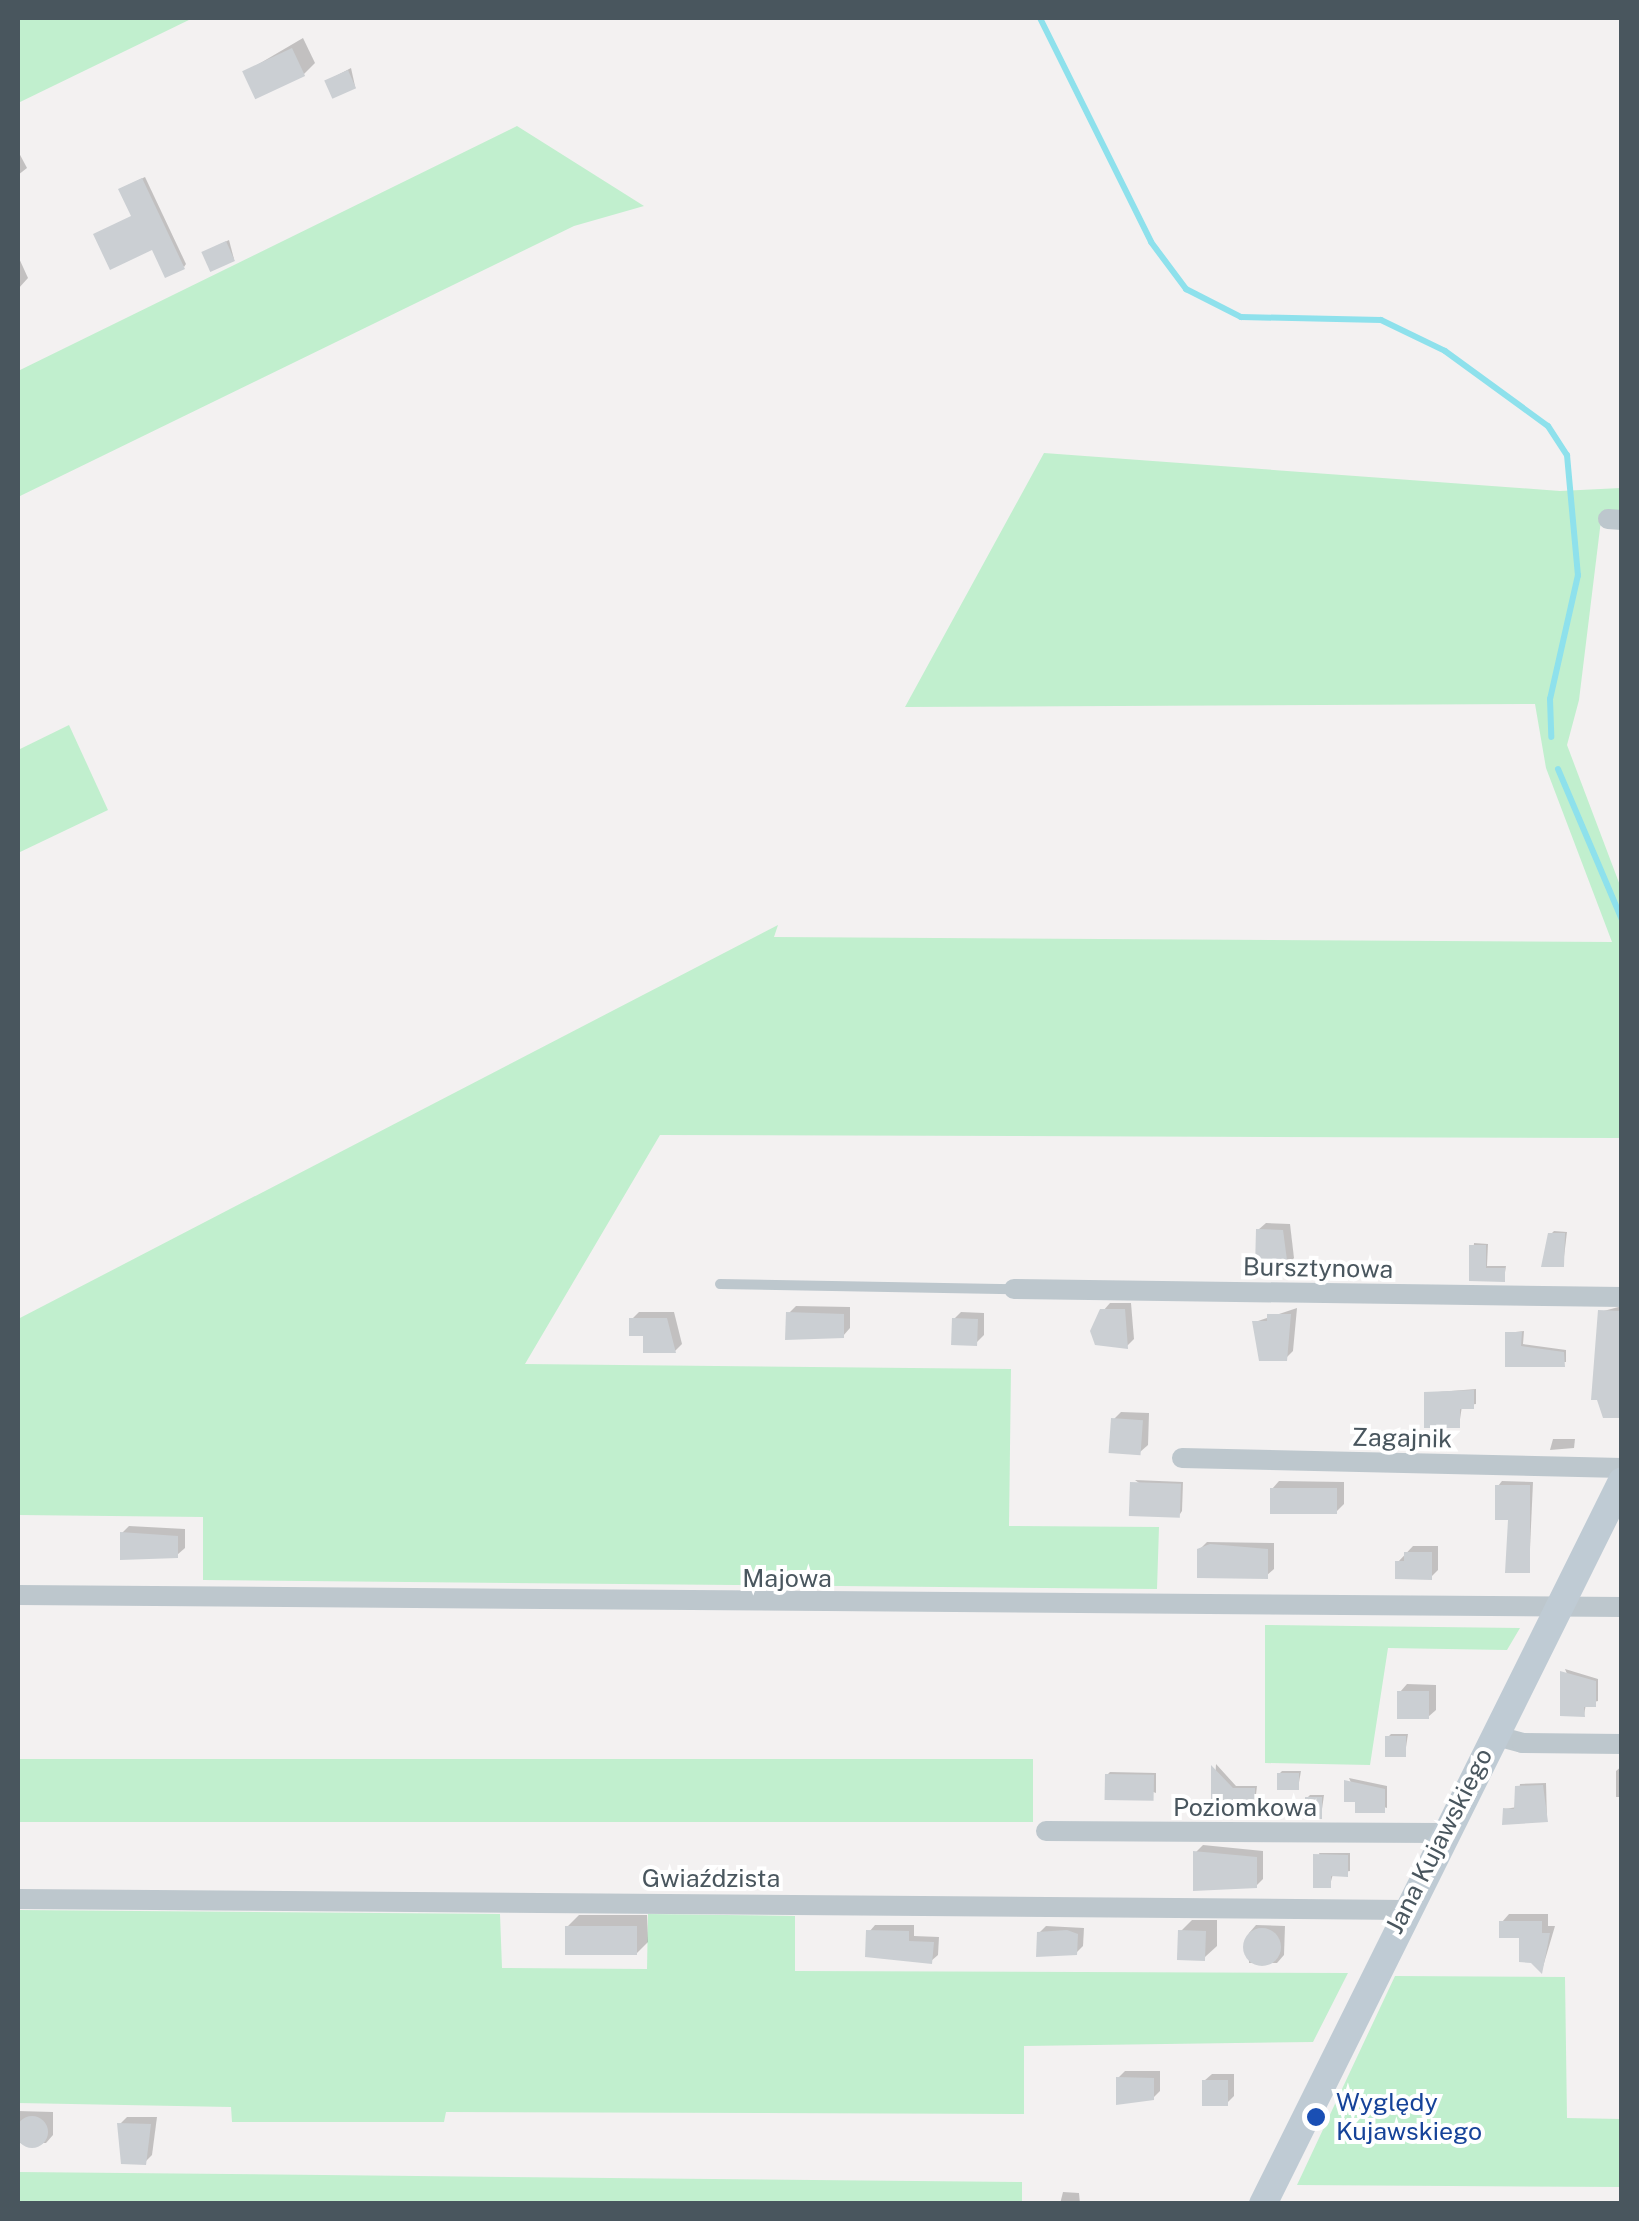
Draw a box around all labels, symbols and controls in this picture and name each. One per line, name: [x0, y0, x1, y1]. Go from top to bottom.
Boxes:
street label: Bursztynowa: [1243, 1252, 1393, 1284]
street label: Zagajnik: [1352, 1422, 1452, 1454]
street label: Majowa: [742, 1563, 832, 1593]
street label: Jana Kujawskiego: [1379, 1743, 1499, 1939]
street label: Poziomkowa: [1173, 1792, 1317, 1822]
street label: Gwiaździsta: [642, 1863, 780, 1893]
place label: Wyględy Kujawskiego: [1336, 2088, 1482, 2147]
marker: Wyględy Kujawskiego: [1305, 2106, 1327, 2128]

